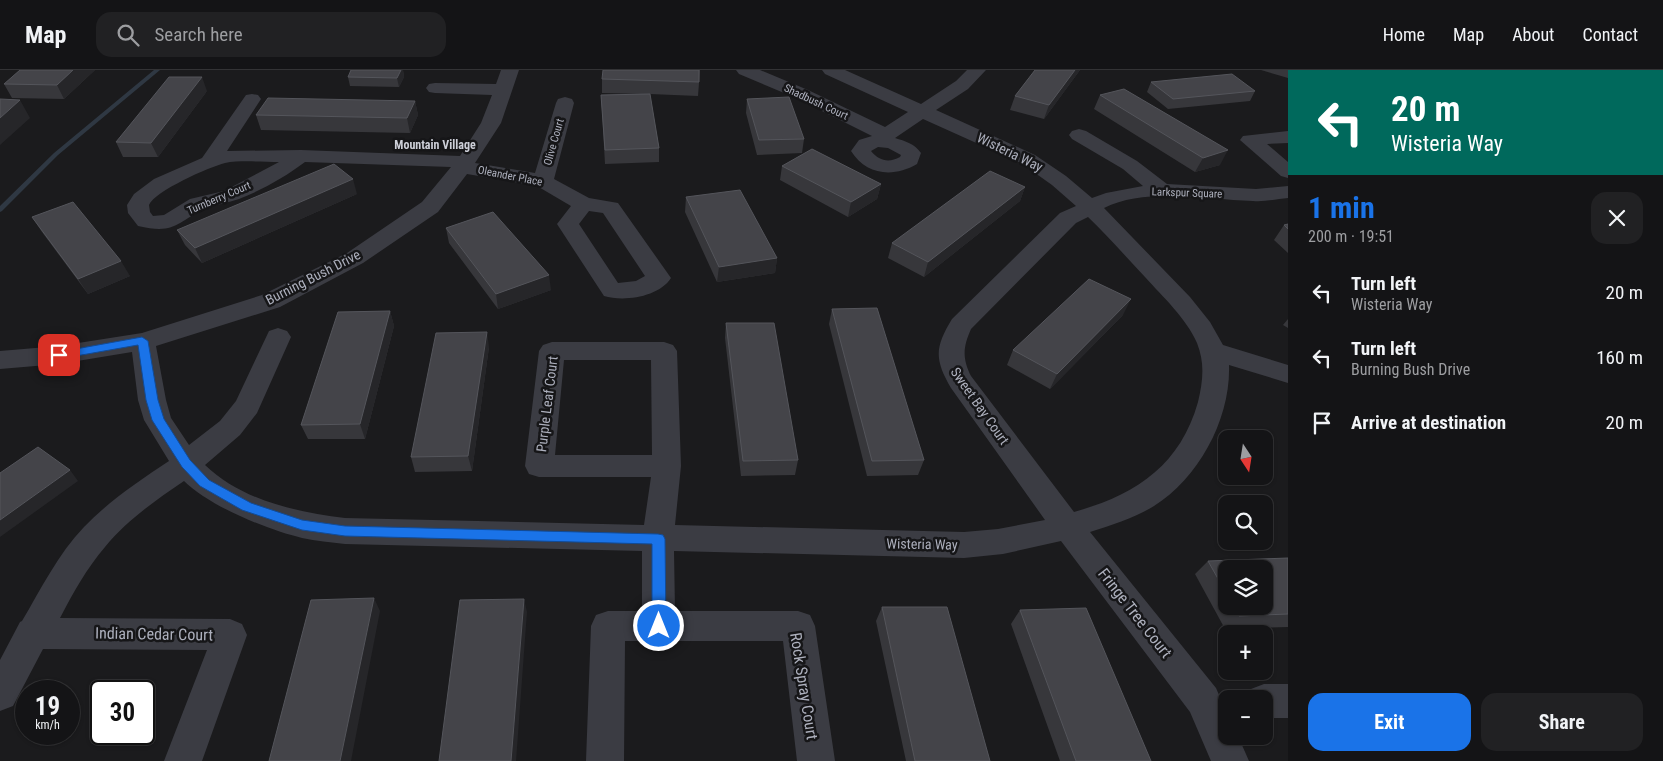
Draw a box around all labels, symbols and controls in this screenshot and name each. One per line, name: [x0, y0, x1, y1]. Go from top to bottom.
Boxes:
search box: [96, 12, 446, 57]
text: Map: [25, 21, 66, 49]
icon: search: [114, 21, 142, 49]
text: Search here: [154, 23, 243, 46]
text: Home: [1383, 24, 1425, 45]
text: Map: [1453, 24, 1484, 45]
text: About: [1512, 24, 1554, 45]
text: Contact: [1582, 24, 1638, 45]
street label: Shadbush Court: [782, 81, 850, 123]
text: 20 m: [1391, 89, 1460, 130]
icon: left: [1308, 90, 1373, 155]
street label: Olive Court: [541, 117, 567, 167]
street label: Wisteria Way: [974, 129, 1046, 175]
text: Wisteria Way: [1391, 131, 1503, 156]
district label: Mountain Village: [394, 138, 476, 152]
street label: Oleander Place: [477, 163, 543, 189]
street label: Turnberry Court: [185, 179, 253, 217]
street label: Larkspur Square: [1151, 185, 1223, 201]
text: 1 min: [1308, 190, 1375, 225]
button: close: [1591, 192, 1643, 244]
text: 200 m · 19:51: [1308, 227, 1394, 246]
street label: Burning Bush Drive: [263, 246, 363, 308]
text: Turn left: [1351, 272, 1416, 295]
icon: left: [1308, 279, 1336, 307]
text: 20 m: [1606, 281, 1643, 304]
text: Wisteria Way: [1351, 295, 1432, 314]
pin: [38, 334, 80, 376]
text: Turn left: [1351, 337, 1416, 360]
icon: arrive: [45, 341, 73, 369]
icon: left: [1308, 344, 1336, 372]
text: 160 m: [1596, 346, 1643, 369]
street label: Purple Leaf Court: [533, 355, 561, 453]
text: Burning Bush Drive: [1351, 360, 1470, 379]
street label: Sweet Bay Court: [947, 364, 1013, 448]
icon: arrive: [1308, 409, 1336, 437]
text: Arrive at destination: [1351, 411, 1506, 434]
text: 20 m: [1606, 411, 1643, 434]
north arrow: [1218, 430, 1272, 485]
map controls: [1218, 430, 1273, 745]
button: search: [1218, 495, 1273, 550]
street label: Wisteria Way: [886, 535, 958, 553]
button: layers: [1218, 560, 1273, 615]
street label: Fringe Tree Court: [1094, 564, 1176, 662]
position arrow: [632, 599, 684, 651]
street label: Indian Cedar Court: [95, 623, 213, 645]
button: +: [1218, 625, 1273, 680]
street label: Rock Spray Court: [786, 631, 822, 741]
speed limit sign: 30: [90, 680, 155, 745]
button: −: [1218, 690, 1273, 745]
text: 19: [35, 692, 60, 721]
button: Exit: [1308, 693, 1471, 751]
button: Share: [1481, 693, 1643, 751]
text: km/h: [35, 718, 60, 732]

